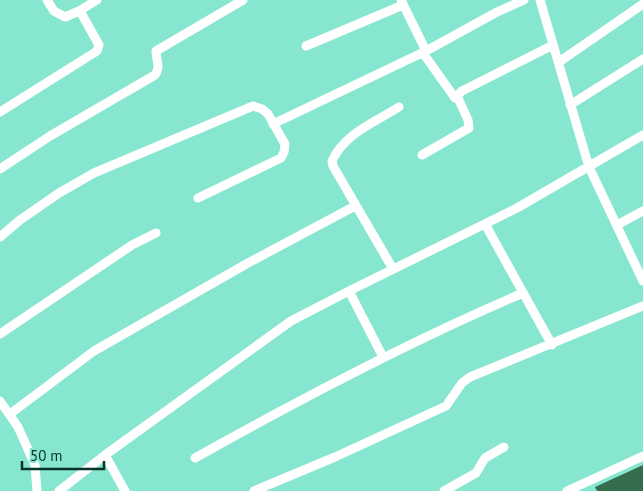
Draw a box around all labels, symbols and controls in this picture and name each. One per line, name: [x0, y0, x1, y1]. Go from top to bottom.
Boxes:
scale bar: [22, 438, 105, 470]
text: 50 m: [30, 446, 63, 465]

